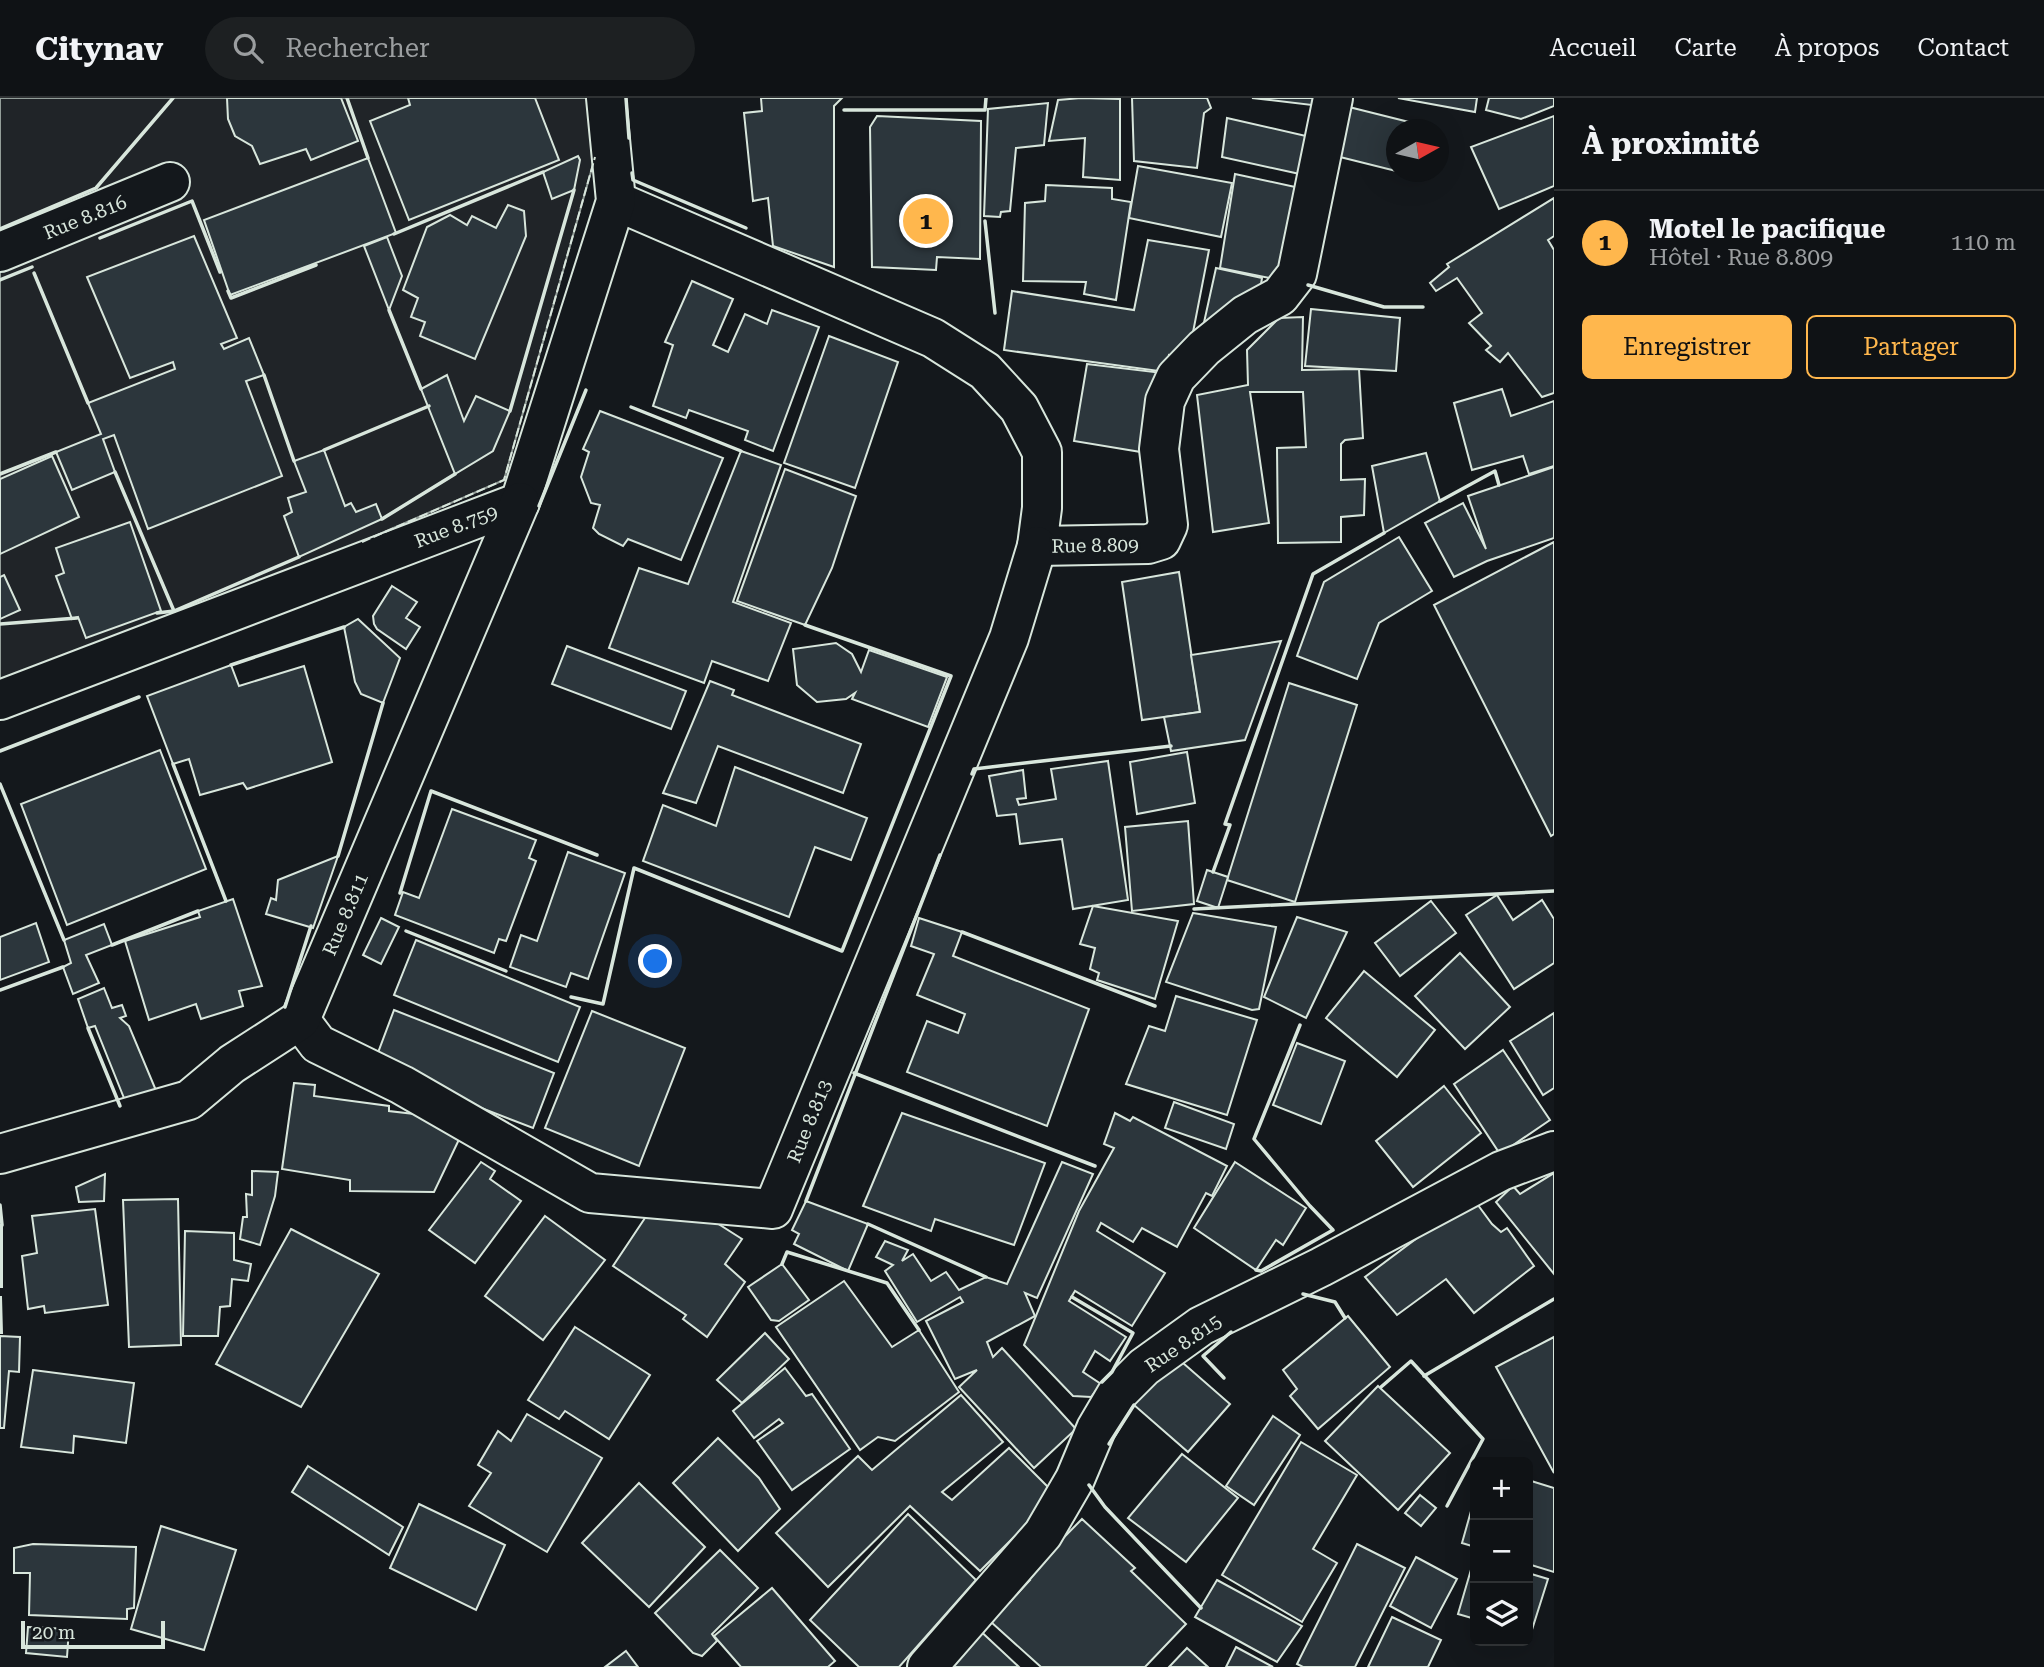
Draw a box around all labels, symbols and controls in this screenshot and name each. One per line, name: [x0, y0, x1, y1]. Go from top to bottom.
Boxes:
search box: [205, 17, 695, 80]
text: Citynav: [35, 29, 163, 68]
icon: search: [229, 29, 267, 67]
text: Rechercher: [285, 33, 430, 63]
text: Accueil: [1550, 34, 1636, 62]
text: Carte: [1674, 34, 1737, 62]
text: À propos: [1775, 34, 1879, 62]
text: Contact: [1917, 34, 2009, 62]
north arrow: [1386, 119, 1449, 182]
text: À proximité: [1582, 126, 1760, 161]
street label: Rue 8.816: [40, 190, 130, 244]
pin: 1: [903, 195, 949, 247]
text: Motel le pacifique: [1649, 214, 1885, 244]
text: 1: [1599, 229, 1611, 256]
text: 110 m: [1951, 229, 2016, 256]
text: Hôtel · Rue 8.809: [1649, 244, 1833, 271]
button: Enregistrer: [1582, 315, 1792, 379]
button: Partager: [1806, 315, 2016, 379]
street label: Rue 8.759: [411, 500, 501, 553]
street label: Rue 8.809: [1051, 533, 1139, 558]
street label: Rue 8.811: [318, 869, 373, 959]
your location: [638, 944, 672, 978]
street label: Rue 8.813: [782, 1076, 836, 1166]
street label: Rue 8.815: [1141, 1309, 1226, 1377]
map controls: [1470, 1457, 1533, 1646]
button: +: [1470, 1457, 1533, 1520]
button: −: [1470, 1520, 1533, 1583]
button: layers: [1470, 1583, 1533, 1646]
scale bar: [21, 1618, 164, 1650]
text: 20 m: [32, 1621, 75, 1644]

